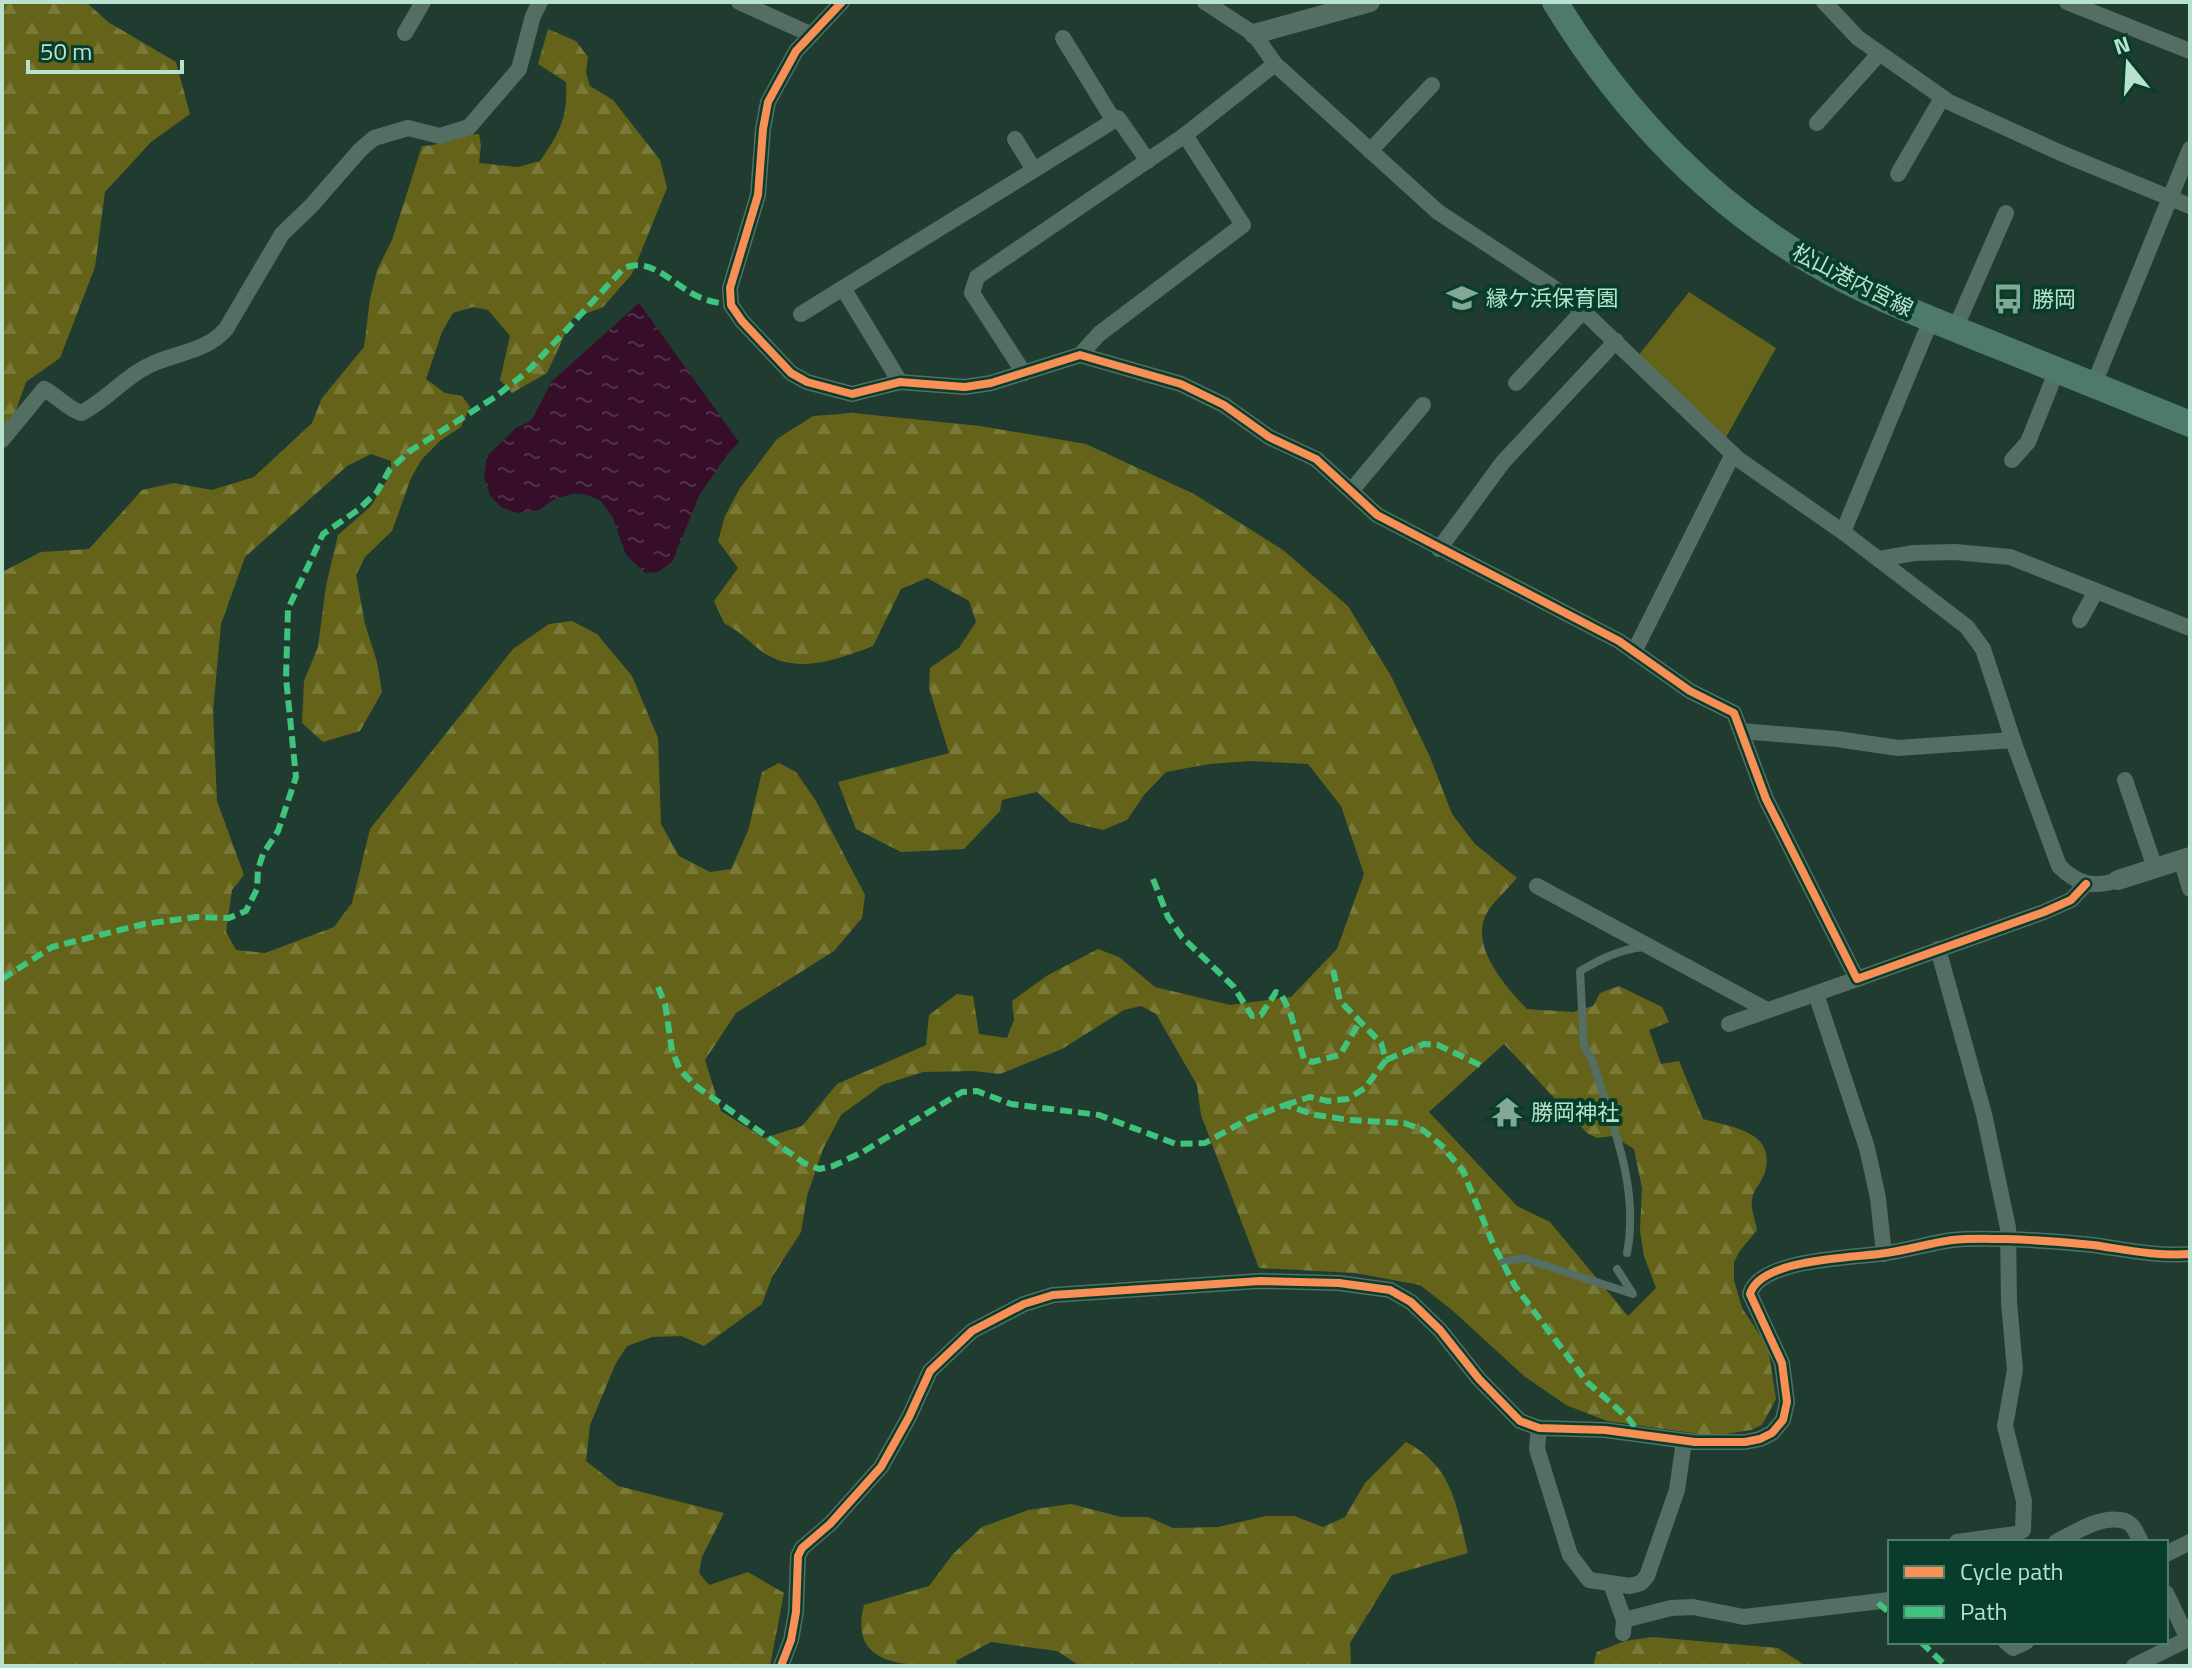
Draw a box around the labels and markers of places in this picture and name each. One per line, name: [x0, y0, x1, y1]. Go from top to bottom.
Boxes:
school or university icon: 縁ケ浜保育園: [1445, 281, 1479, 315]
place label: 縁ケ浜保育園: [1486, 281, 1618, 315]
bus stop icon: 勝岡: [1991, 282, 2025, 316]
place label: 勝岡: [2032, 282, 2076, 316]
temple icon: 勝岡神社: [1490, 1095, 1524, 1129]
place label: 勝岡神社: [1531, 1095, 1619, 1129]

